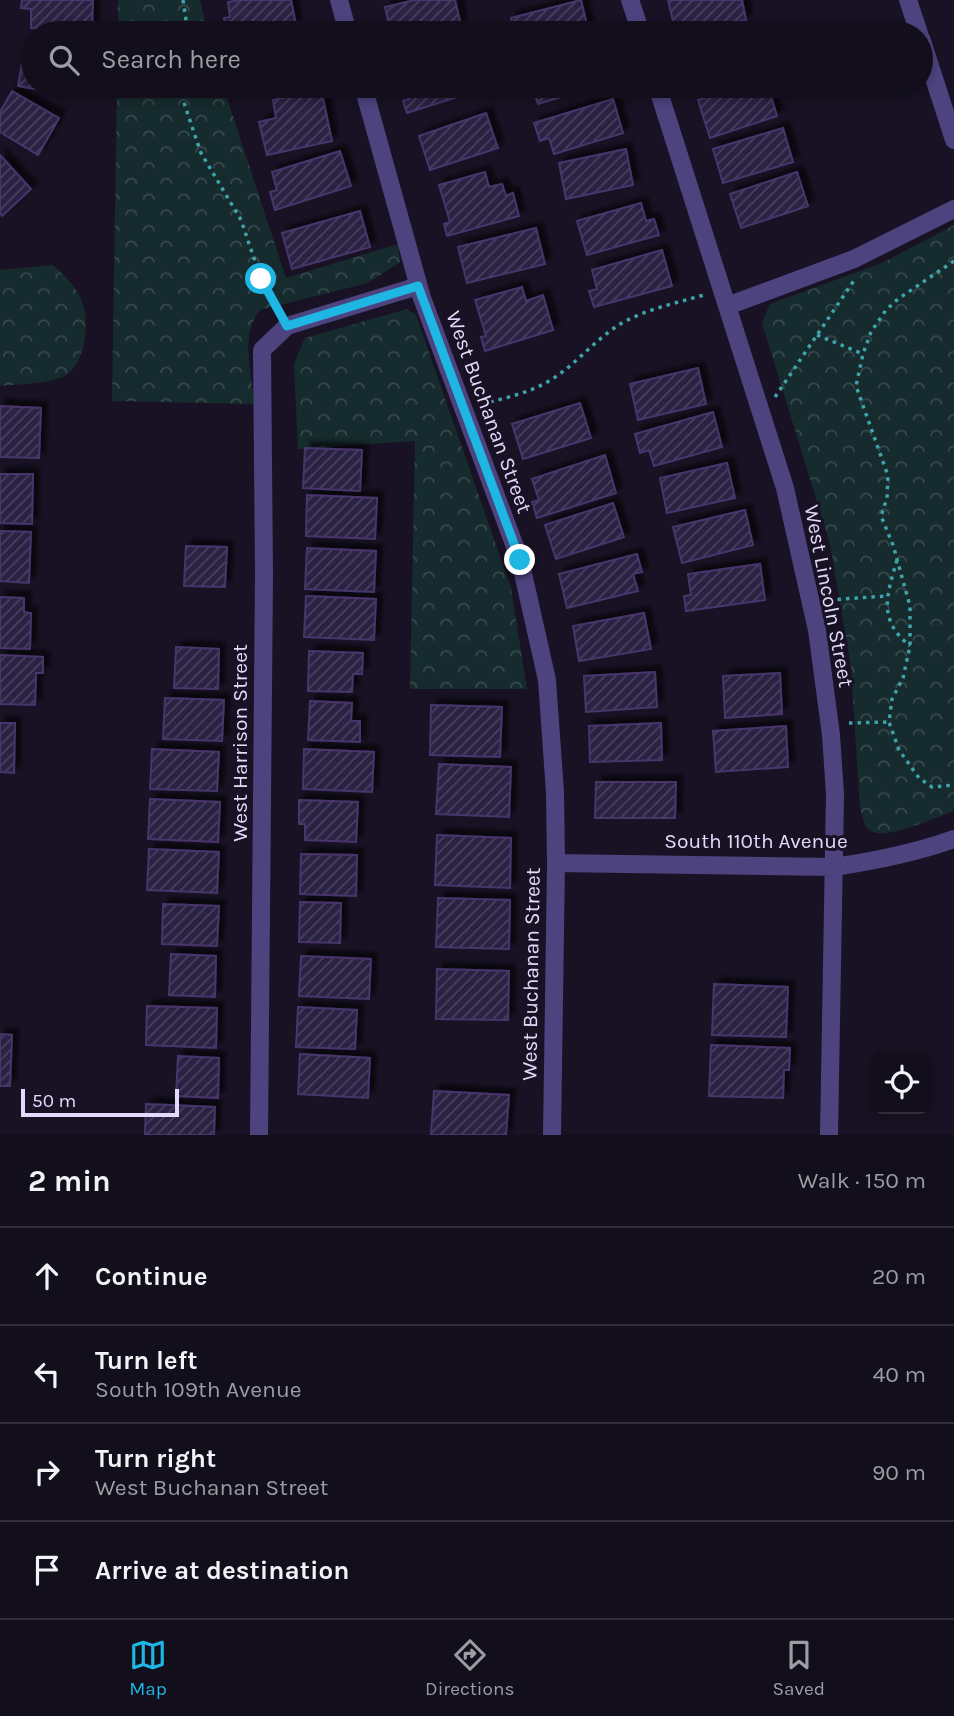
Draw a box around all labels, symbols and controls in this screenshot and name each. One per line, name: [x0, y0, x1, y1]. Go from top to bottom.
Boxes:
search box: [21, 21, 933, 98]
icon: search: [45, 41, 83, 79]
text: Search here: [101, 44, 241, 75]
route start: [245, 263, 276, 294]
street label: West Buchanan Street: [441, 308, 537, 516]
street label: West Lincoln Street: [800, 503, 858, 689]
route end: [504, 544, 535, 575]
street label: West Harrison Street: [228, 644, 252, 842]
street label: South 110th Avenue: [664, 829, 848, 853]
street label: West Buchanan Street: [517, 867, 545, 1081]
map controls: [870, 1051, 933, 1114]
button: locate: [870, 1051, 933, 1114]
scale bar: [21, 1086, 178, 1118]
text: 50 m: [32, 1090, 76, 1112]
text: 2 min: [28, 1163, 111, 1199]
text: Walk · 150 m: [798, 1167, 926, 1194]
icon: ahead: [28, 1257, 66, 1295]
text: Continue: [95, 1261, 207, 1292]
text: 20 m: [872, 1263, 926, 1290]
text: Turn left: [95, 1345, 197, 1376]
icon: left: [28, 1355, 66, 1393]
text: 40 m: [873, 1361, 926, 1388]
text: South 109th Avenue: [95, 1376, 302, 1403]
text: Turn right: [95, 1443, 216, 1474]
icon: right: [28, 1453, 66, 1491]
text: 90 m: [872, 1459, 926, 1486]
text: West Buchanan Street: [95, 1474, 328, 1501]
icon: arrive: [28, 1551, 66, 1589]
text: Arrive at destination: [95, 1555, 349, 1586]
tab: Map: [129, 1636, 167, 1700]
tab: Directions: [425, 1636, 514, 1700]
tab: Saved: [772, 1636, 825, 1700]

